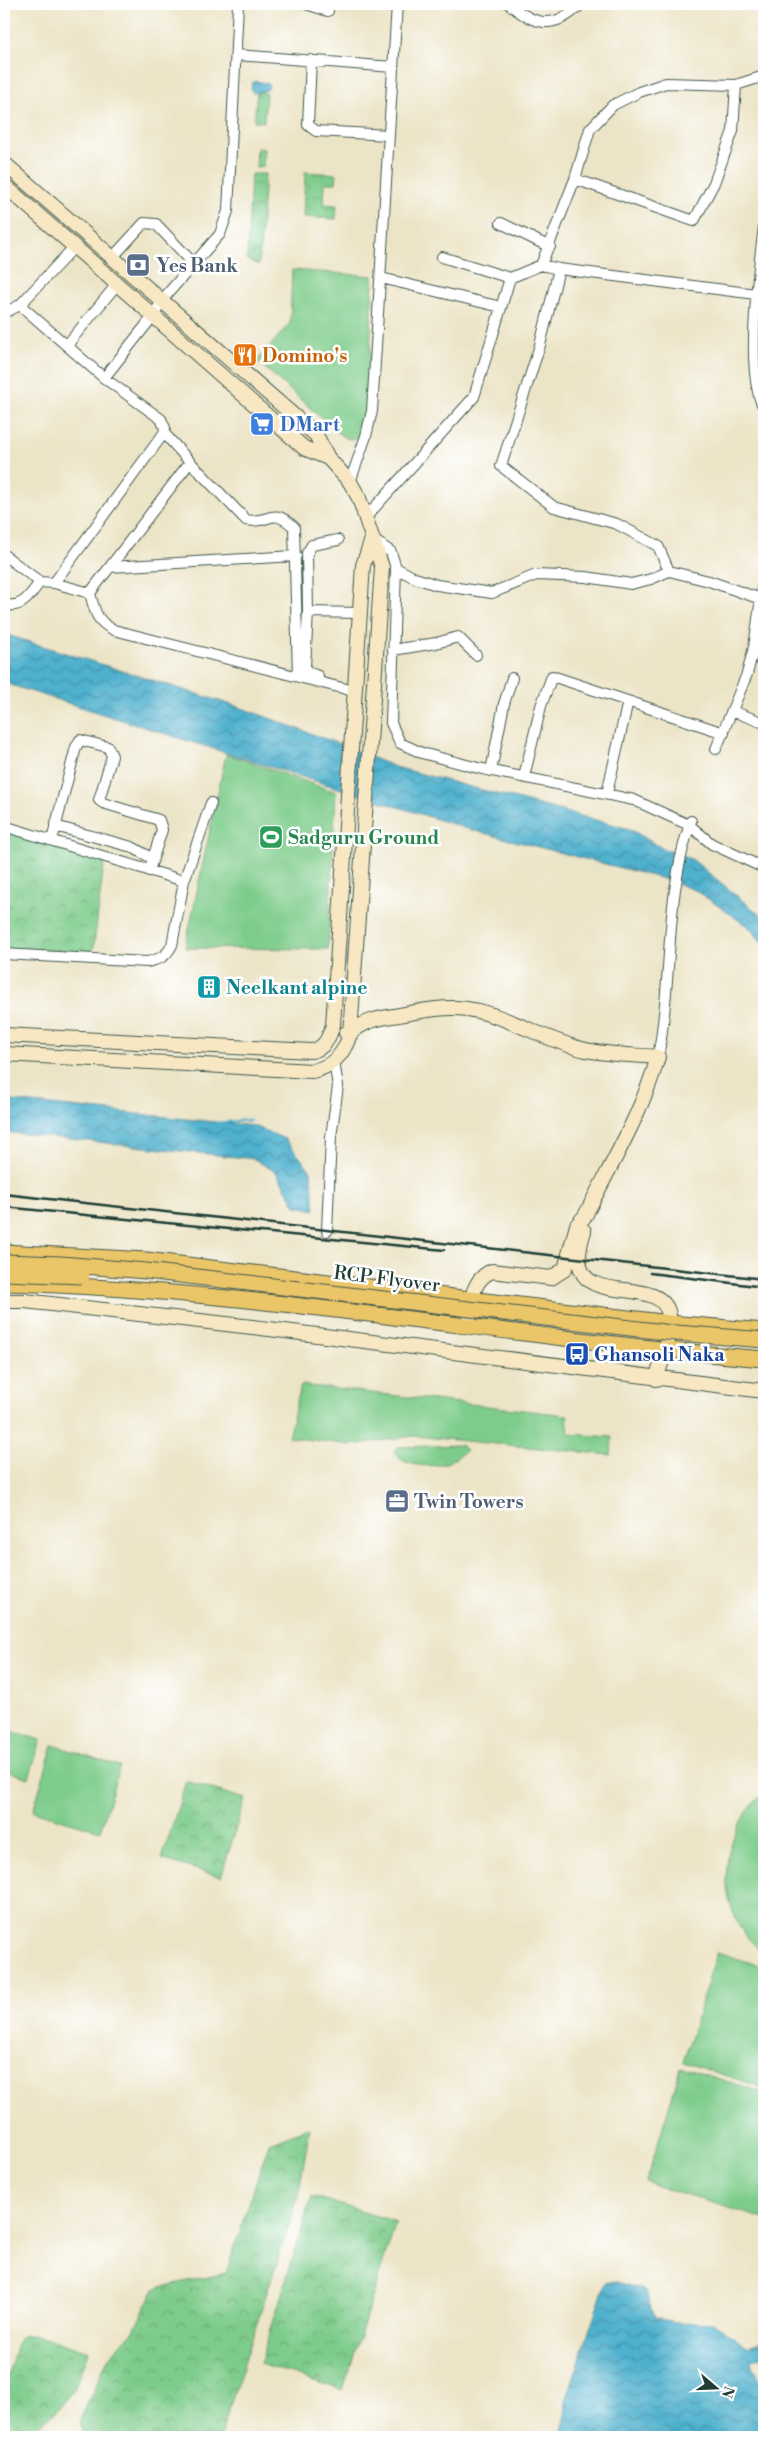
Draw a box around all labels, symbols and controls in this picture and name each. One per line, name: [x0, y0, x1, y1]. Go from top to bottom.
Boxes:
bank icon: Yes Bank: [125, 252, 151, 278]
place label: Yes Bank: [156, 254, 238, 278]
restaurant icon: Domino's: [232, 342, 258, 368]
place label: Domino's: [262, 344, 347, 368]
supermarket icon: DMart: [249, 411, 275, 437]
place label: DMart: [280, 413, 340, 437]
sports icon: Sadguru Ground: [258, 824, 284, 850]
place label: Sadguru Ground: [288, 826, 439, 850]
building icon: Neelkant alpine: [196, 974, 222, 1000]
place label: Neelkant alpine: [226, 976, 367, 1000]
street label: RCP Flyover: [332, 1261, 442, 1297]
bus stop icon: Ghansoli Naka: [564, 1341, 590, 1367]
place label: Ghansoli Naka: [594, 1343, 725, 1367]
office icon: Twin Towers: [384, 1488, 410, 1514]
place label: Twin Towers: [414, 1490, 524, 1514]
north arrow: [690, 2364, 740, 2414]
text: N: [717, 2384, 738, 2400]

